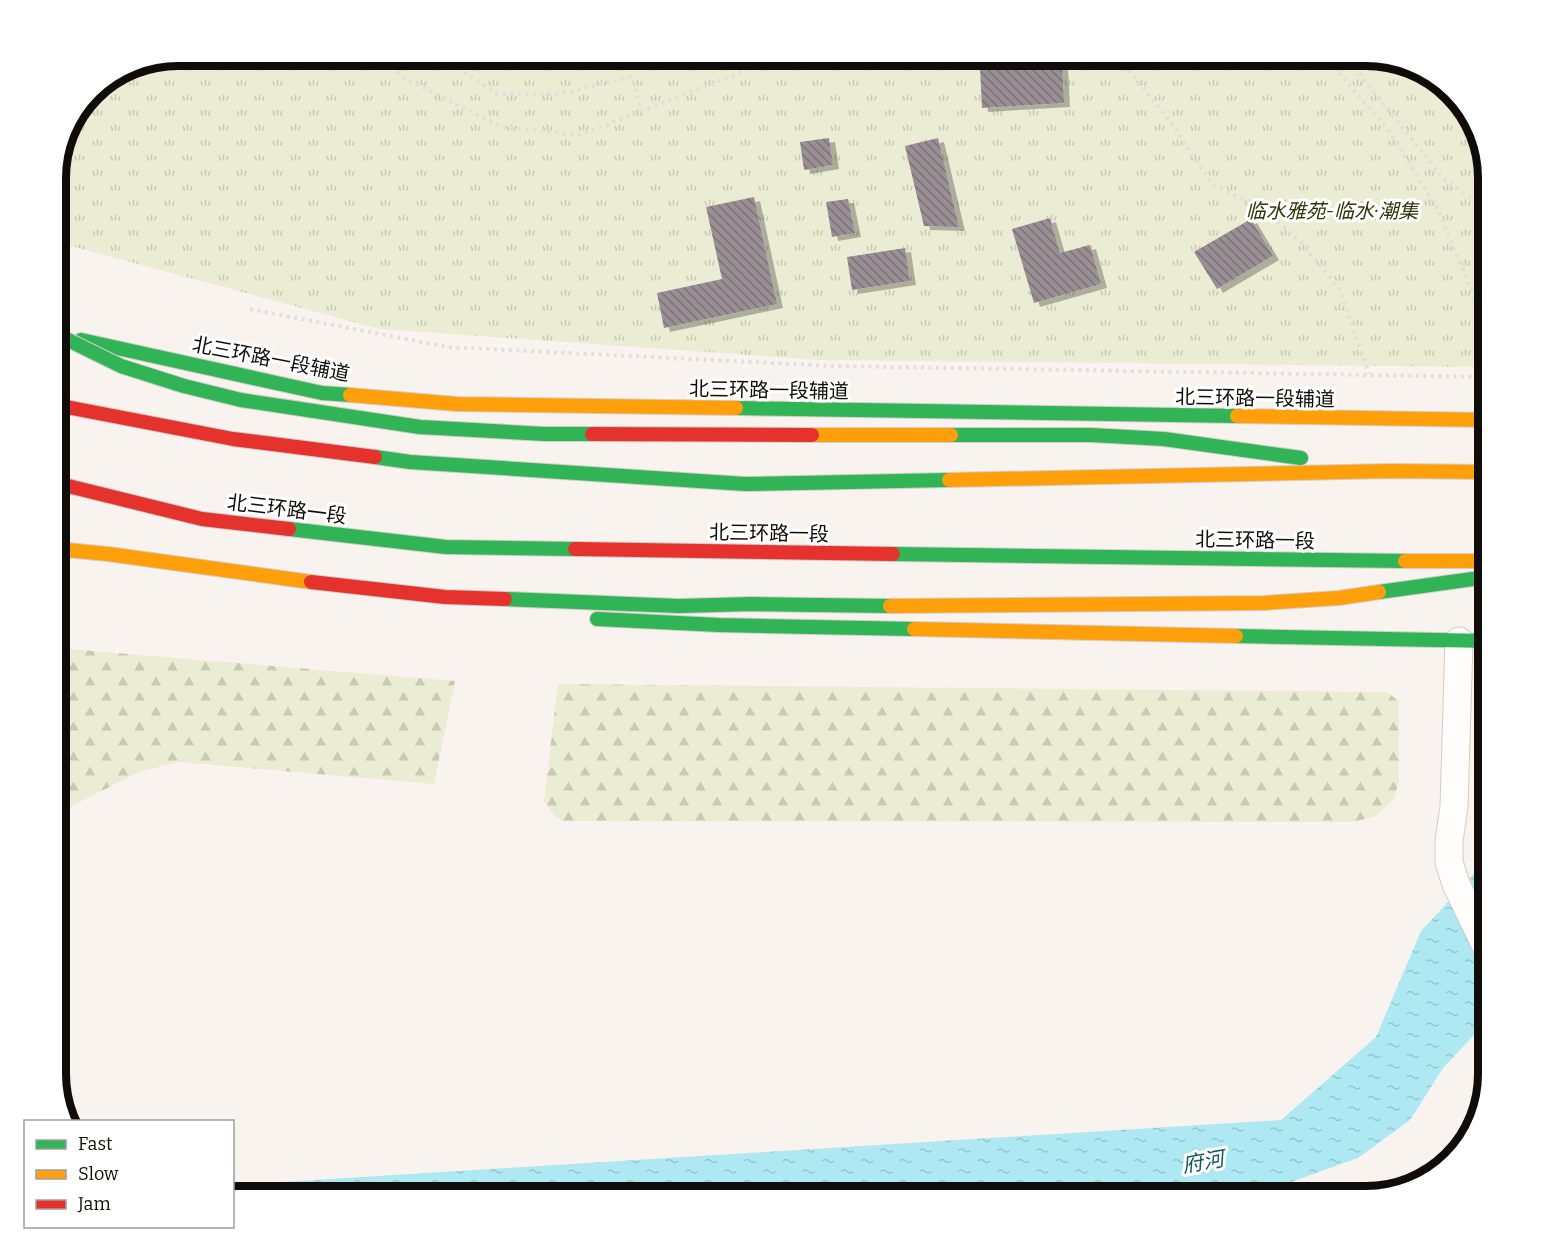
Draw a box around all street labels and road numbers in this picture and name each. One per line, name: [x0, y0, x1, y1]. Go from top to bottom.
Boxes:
street label: 北三环路一段辅道: [190, 332, 352, 386]
street label: 北三环路一段辅道: [689, 377, 849, 403]
street label: 北三环路一段辅道: [1175, 385, 1335, 411]
street label: 北三环路一段: [226, 490, 348, 528]
street label: 北三环路一段: [709, 520, 829, 546]
street label: 北三环路一段: [1195, 527, 1315, 553]

